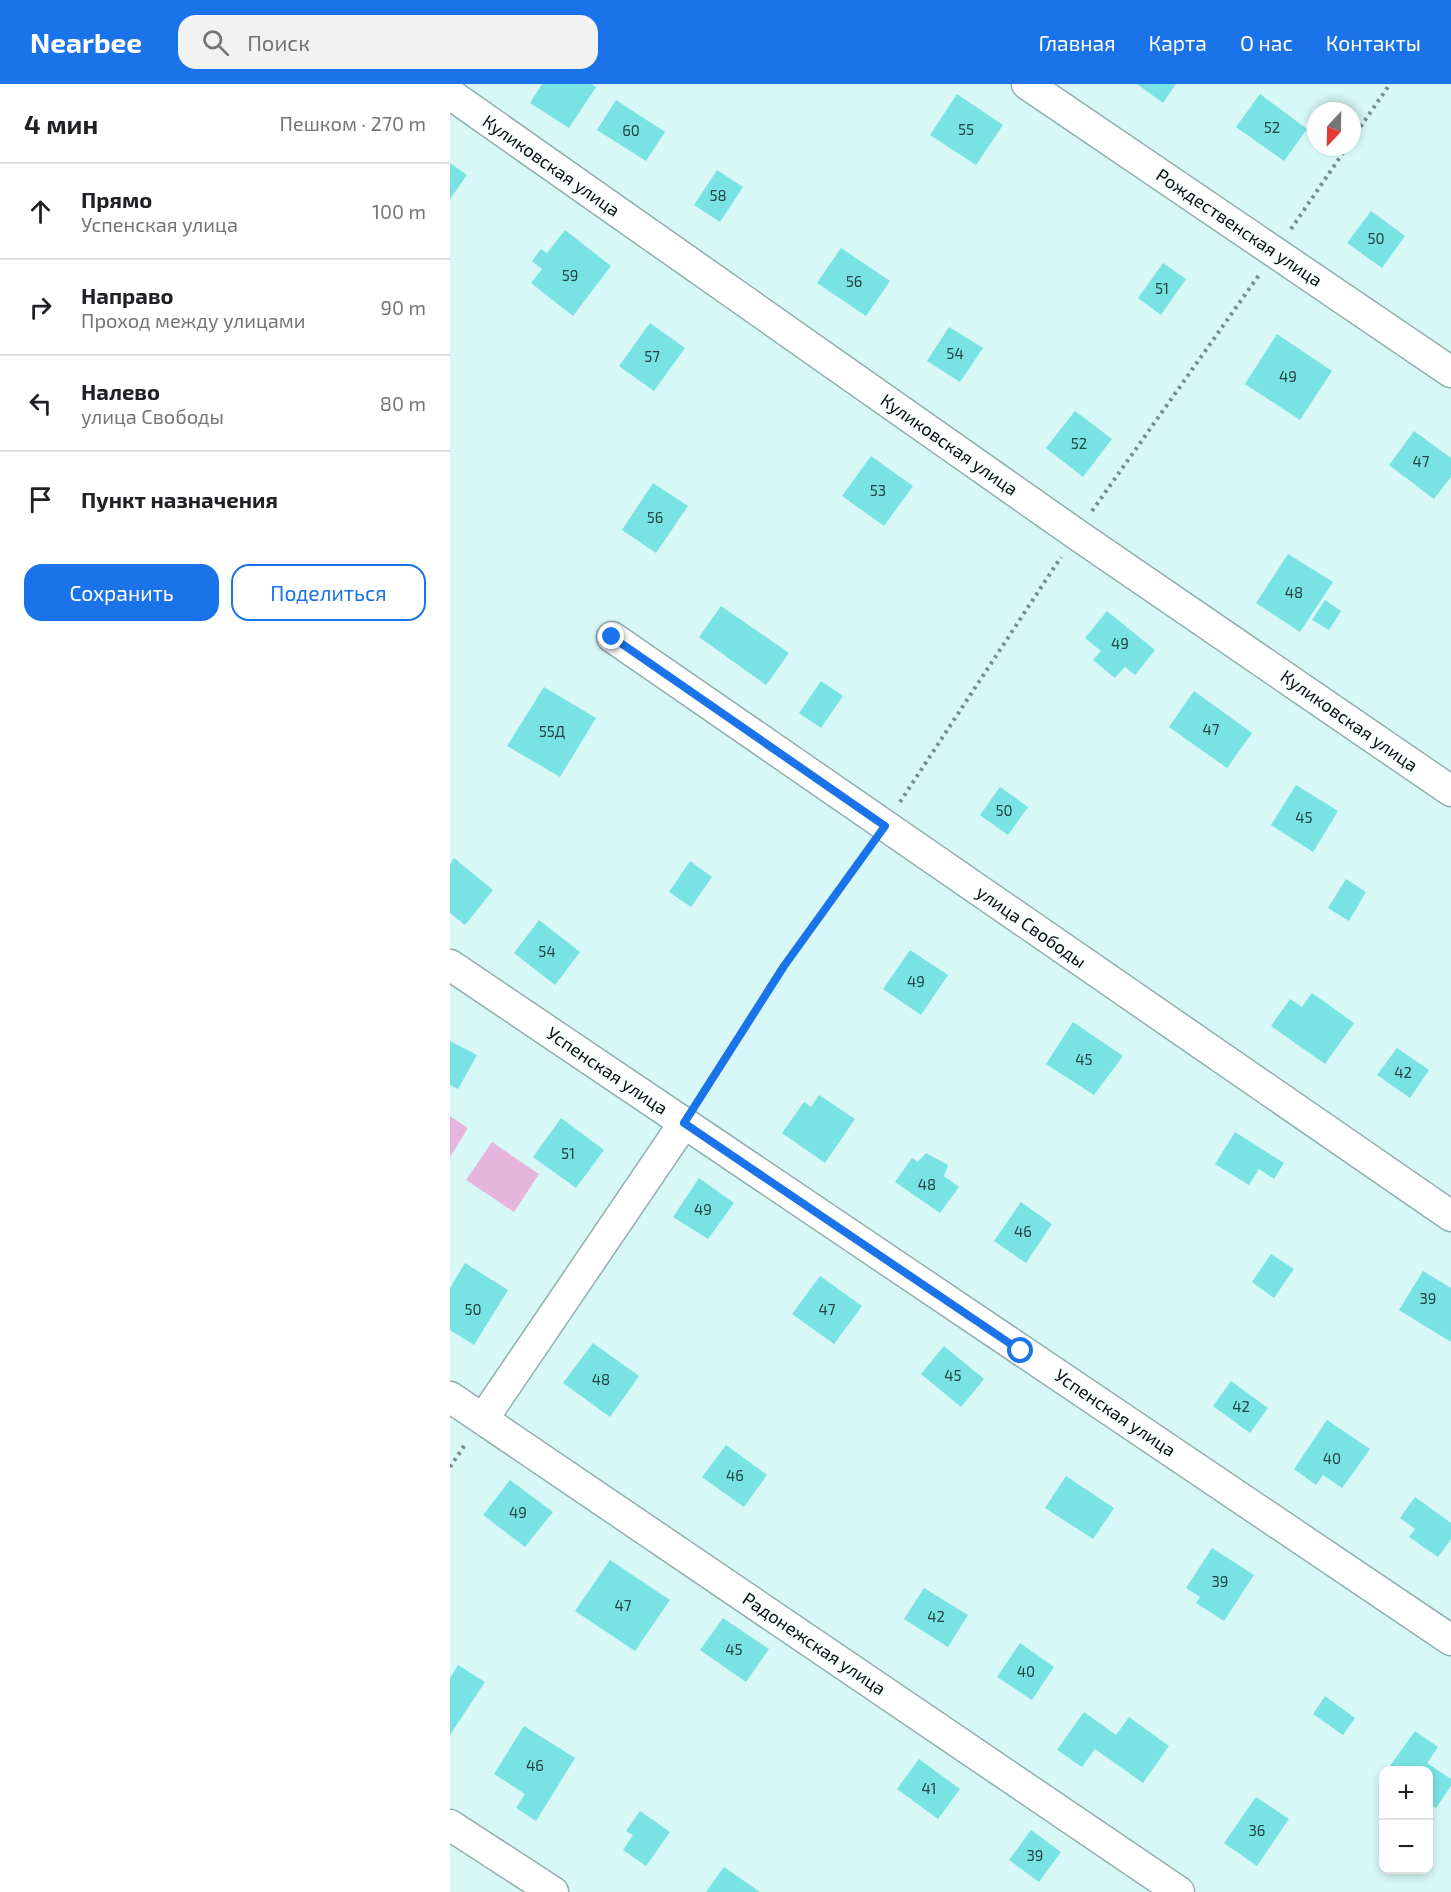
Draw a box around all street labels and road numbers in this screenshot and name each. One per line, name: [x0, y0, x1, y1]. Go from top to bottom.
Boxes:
street label: Куликовская улица: [479, 110, 624, 221]
street label: Рождественская улица: [1152, 163, 1327, 291]
street label: Куликовская улица: [877, 389, 1022, 500]
street label: Куликовская улица: [1277, 665, 1422, 776]
street label: улица Свободы: [973, 880, 1091, 972]
street label: Успенская улица: [543, 1022, 672, 1119]
street label: Успенская улица: [1051, 1364, 1180, 1461]
street label: Радонежская улица: [739, 1587, 890, 1699]

